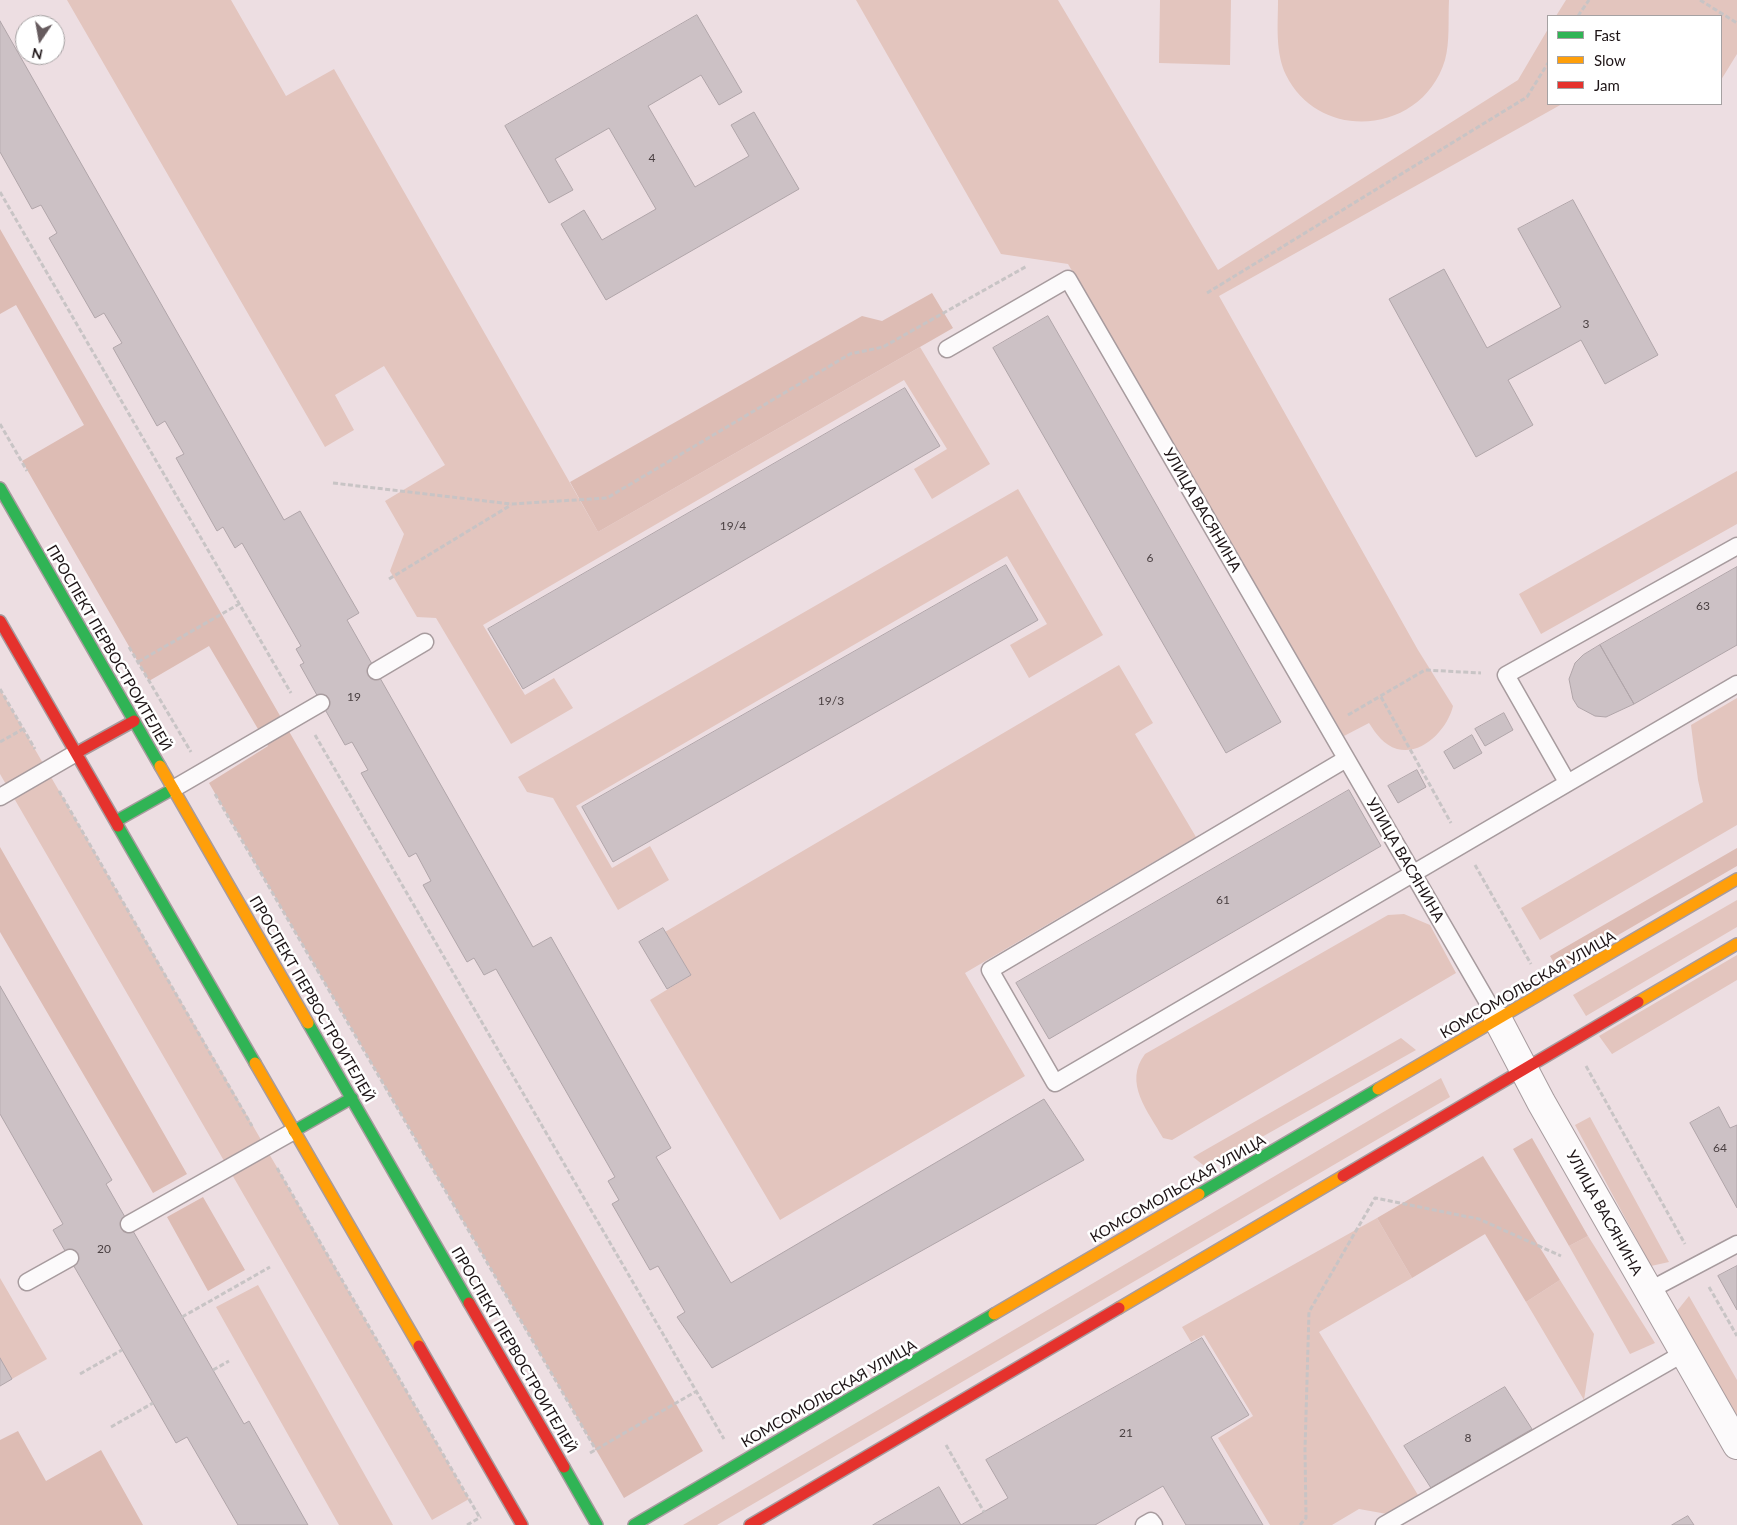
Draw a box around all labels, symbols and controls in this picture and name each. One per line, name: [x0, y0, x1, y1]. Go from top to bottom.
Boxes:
north arrow: [15, 15, 65, 65]
legend: [1547, 15, 1722, 105]
text: Fast: [1594, 26, 1621, 44]
text: N: [30, 45, 44, 64]
text: Slow: [1594, 51, 1626, 69]
text: Jam: [1594, 76, 1620, 94]
house number: 4: [649, 151, 655, 165]
house number: 3: [1583, 317, 1589, 331]
street label: УЛИЦА ВАСЯНИНА: [1159, 445, 1245, 575]
house number: 19/4: [720, 519, 746, 533]
street label: ПРОСПЕКТ ПЕРВОСТРОИТЕЛЕЙ: [43, 542, 175, 754]
house number: 6: [1147, 551, 1153, 565]
house number: 63: [1696, 599, 1710, 613]
house number: 19: [347, 690, 361, 704]
house number: 19/3: [818, 694, 844, 708]
street label: УЛИЦА ВАСЯНИНА: [1362, 795, 1448, 925]
street label: ПРОСПЕКТ ПЕРВОСТРОИТЕЛЕЙ: [246, 893, 378, 1105]
house number: 61: [1216, 893, 1230, 907]
street label: КОМСОМОЛЬСКАЯ УЛИЦА: [1437, 927, 1619, 1043]
street label: КОМСОМОЛЬСКАЯ УЛИЦА: [1087, 1131, 1269, 1247]
house number: 64: [1713, 1141, 1727, 1155]
street label: УЛИЦА ВАСЯНИНА: [1562, 1147, 1646, 1279]
house number: 20: [97, 1242, 111, 1256]
street label: ПРОСПЕКТ ПЕРВОСТРОИТЕЛЕЙ: [448, 1244, 580, 1456]
street label: КОМСОМОЛЬСКАЯ УЛИЦА: [738, 1336, 920, 1452]
house number: 21: [1119, 1426, 1133, 1440]
house number: 8: [1465, 1431, 1471, 1445]

